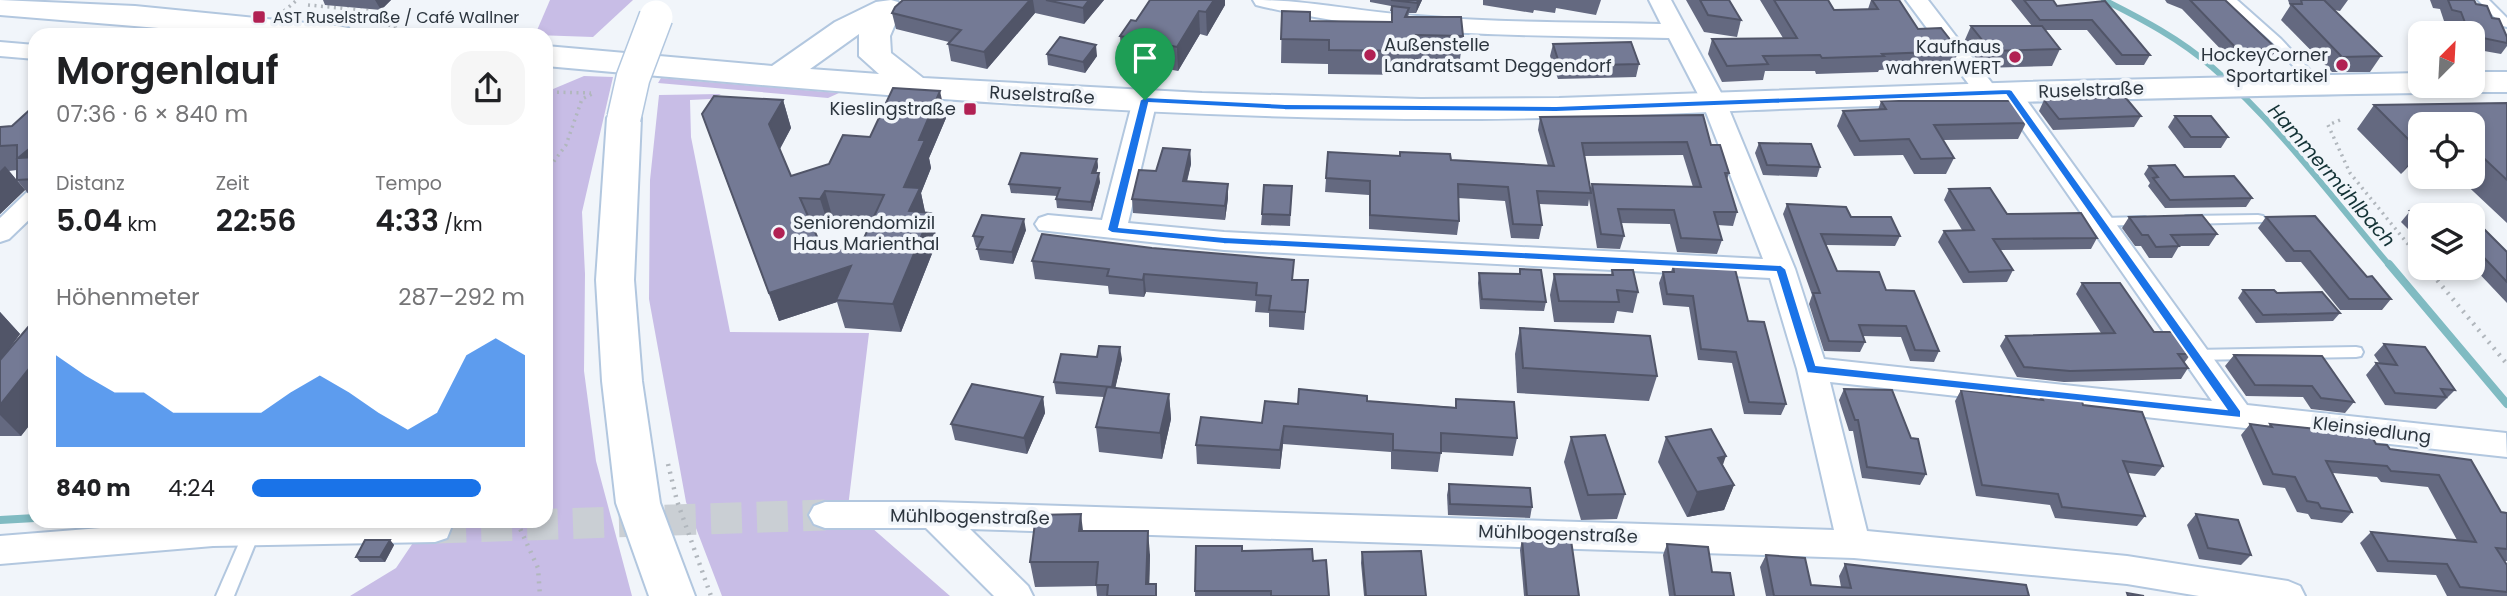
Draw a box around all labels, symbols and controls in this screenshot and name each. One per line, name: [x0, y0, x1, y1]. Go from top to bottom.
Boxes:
place label: AST Ruselstraße / Café Wallner: [273, 6, 519, 29]
marker: AST Ruselstraße / Café Wallner: [251, 9, 267, 25]
north arrow: [2408, 21, 2485, 98]
map controls: [2408, 21, 2485, 280]
pin: [1115, 28, 1175, 100]
place label: Außenstelle Landratsamt Deggendorf: [1384, 32, 1612, 78]
place label: Kaufhaus wahrenWERT: [1886, 34, 2001, 80]
icon: arrive: [1126, 39, 1164, 77]
place label: HockeyCorner Sportartikel: [2201, 42, 2328, 88]
text: Morgenlauf: [56, 44, 279, 97]
marker: Außenstelle Landratsamt Deggendorf: [1362, 47, 1378, 63]
marker: Kaufhaus wahrenWERT: [2007, 49, 2023, 65]
button: share: [451, 51, 525, 125]
marker: HockeyCorner Sportartikel: [2334, 57, 2350, 73]
street label: Ruselstraße: [2038, 75, 2144, 104]
street label: Ruselstraße: [989, 79, 1095, 110]
place label: Kieslingstraße: [829, 96, 956, 121]
text: 07:36 · 6 × 840 m: [56, 98, 248, 130]
water label: Hammermühlbach: [2262, 98, 2401, 253]
marker: Kieslingstraße: [962, 101, 978, 117]
button: locate: [2408, 112, 2485, 189]
text: Distanz: [56, 170, 125, 197]
text: Zeit: [216, 170, 249, 197]
text: Tempo: [375, 170, 442, 197]
text: 5.04: [56, 199, 122, 242]
text: 22:56: [216, 199, 297, 242]
text: 4:33: [375, 199, 439, 242]
button: layers: [2408, 203, 2485, 280]
place label: Seniorendomizil Haus Marienthal: [793, 210, 940, 256]
text: km: [122, 211, 157, 238]
text: /km: [439, 211, 482, 238]
marker: Seniorendomizil Haus Marienthal: [771, 225, 787, 241]
text: Höhenmeter: [56, 281, 200, 313]
text: 287–292 m: [398, 281, 525, 313]
street label: Kleinsiedlung: [2311, 410, 2433, 449]
text: 840 m: [56, 472, 131, 504]
text: 4:24: [168, 472, 215, 504]
street label: Mühlbogenstraße: [890, 503, 1050, 530]
street label: Mühlbogenstraße: [1478, 518, 1638, 549]

